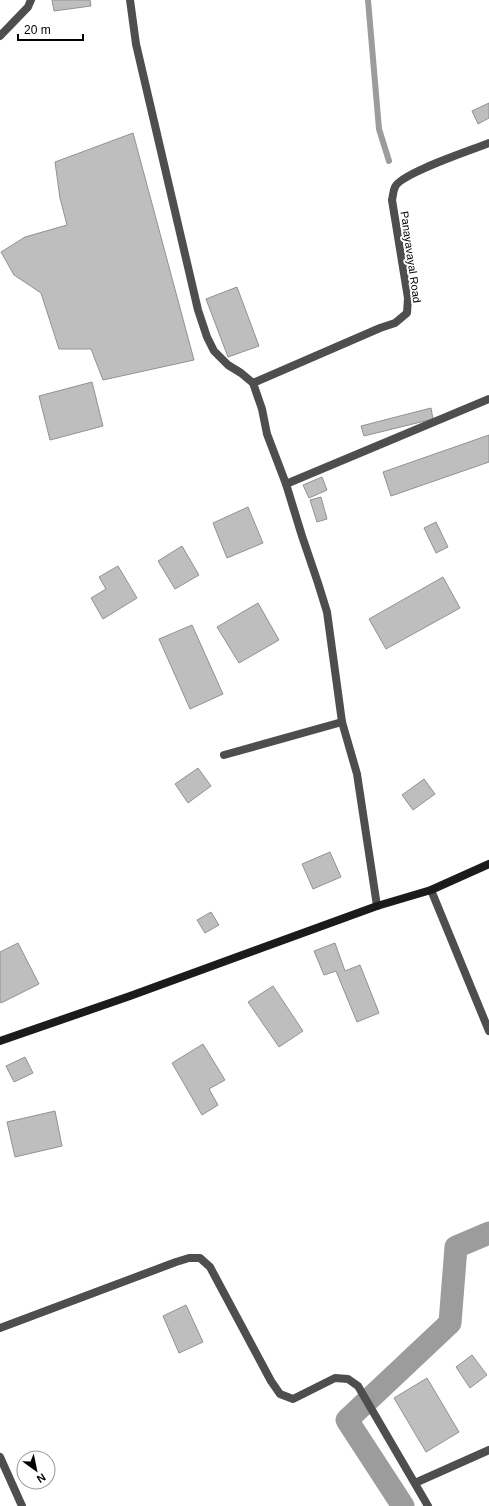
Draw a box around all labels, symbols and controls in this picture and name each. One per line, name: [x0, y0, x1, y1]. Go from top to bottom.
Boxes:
scale bar: [18, 16, 83, 42]
text: 20 m: [24, 23, 51, 37]
street label: Panayavayal Road: [399, 210, 423, 304]
north arrow: [16, 1450, 56, 1490]
text: N: [35, 1471, 48, 1486]

